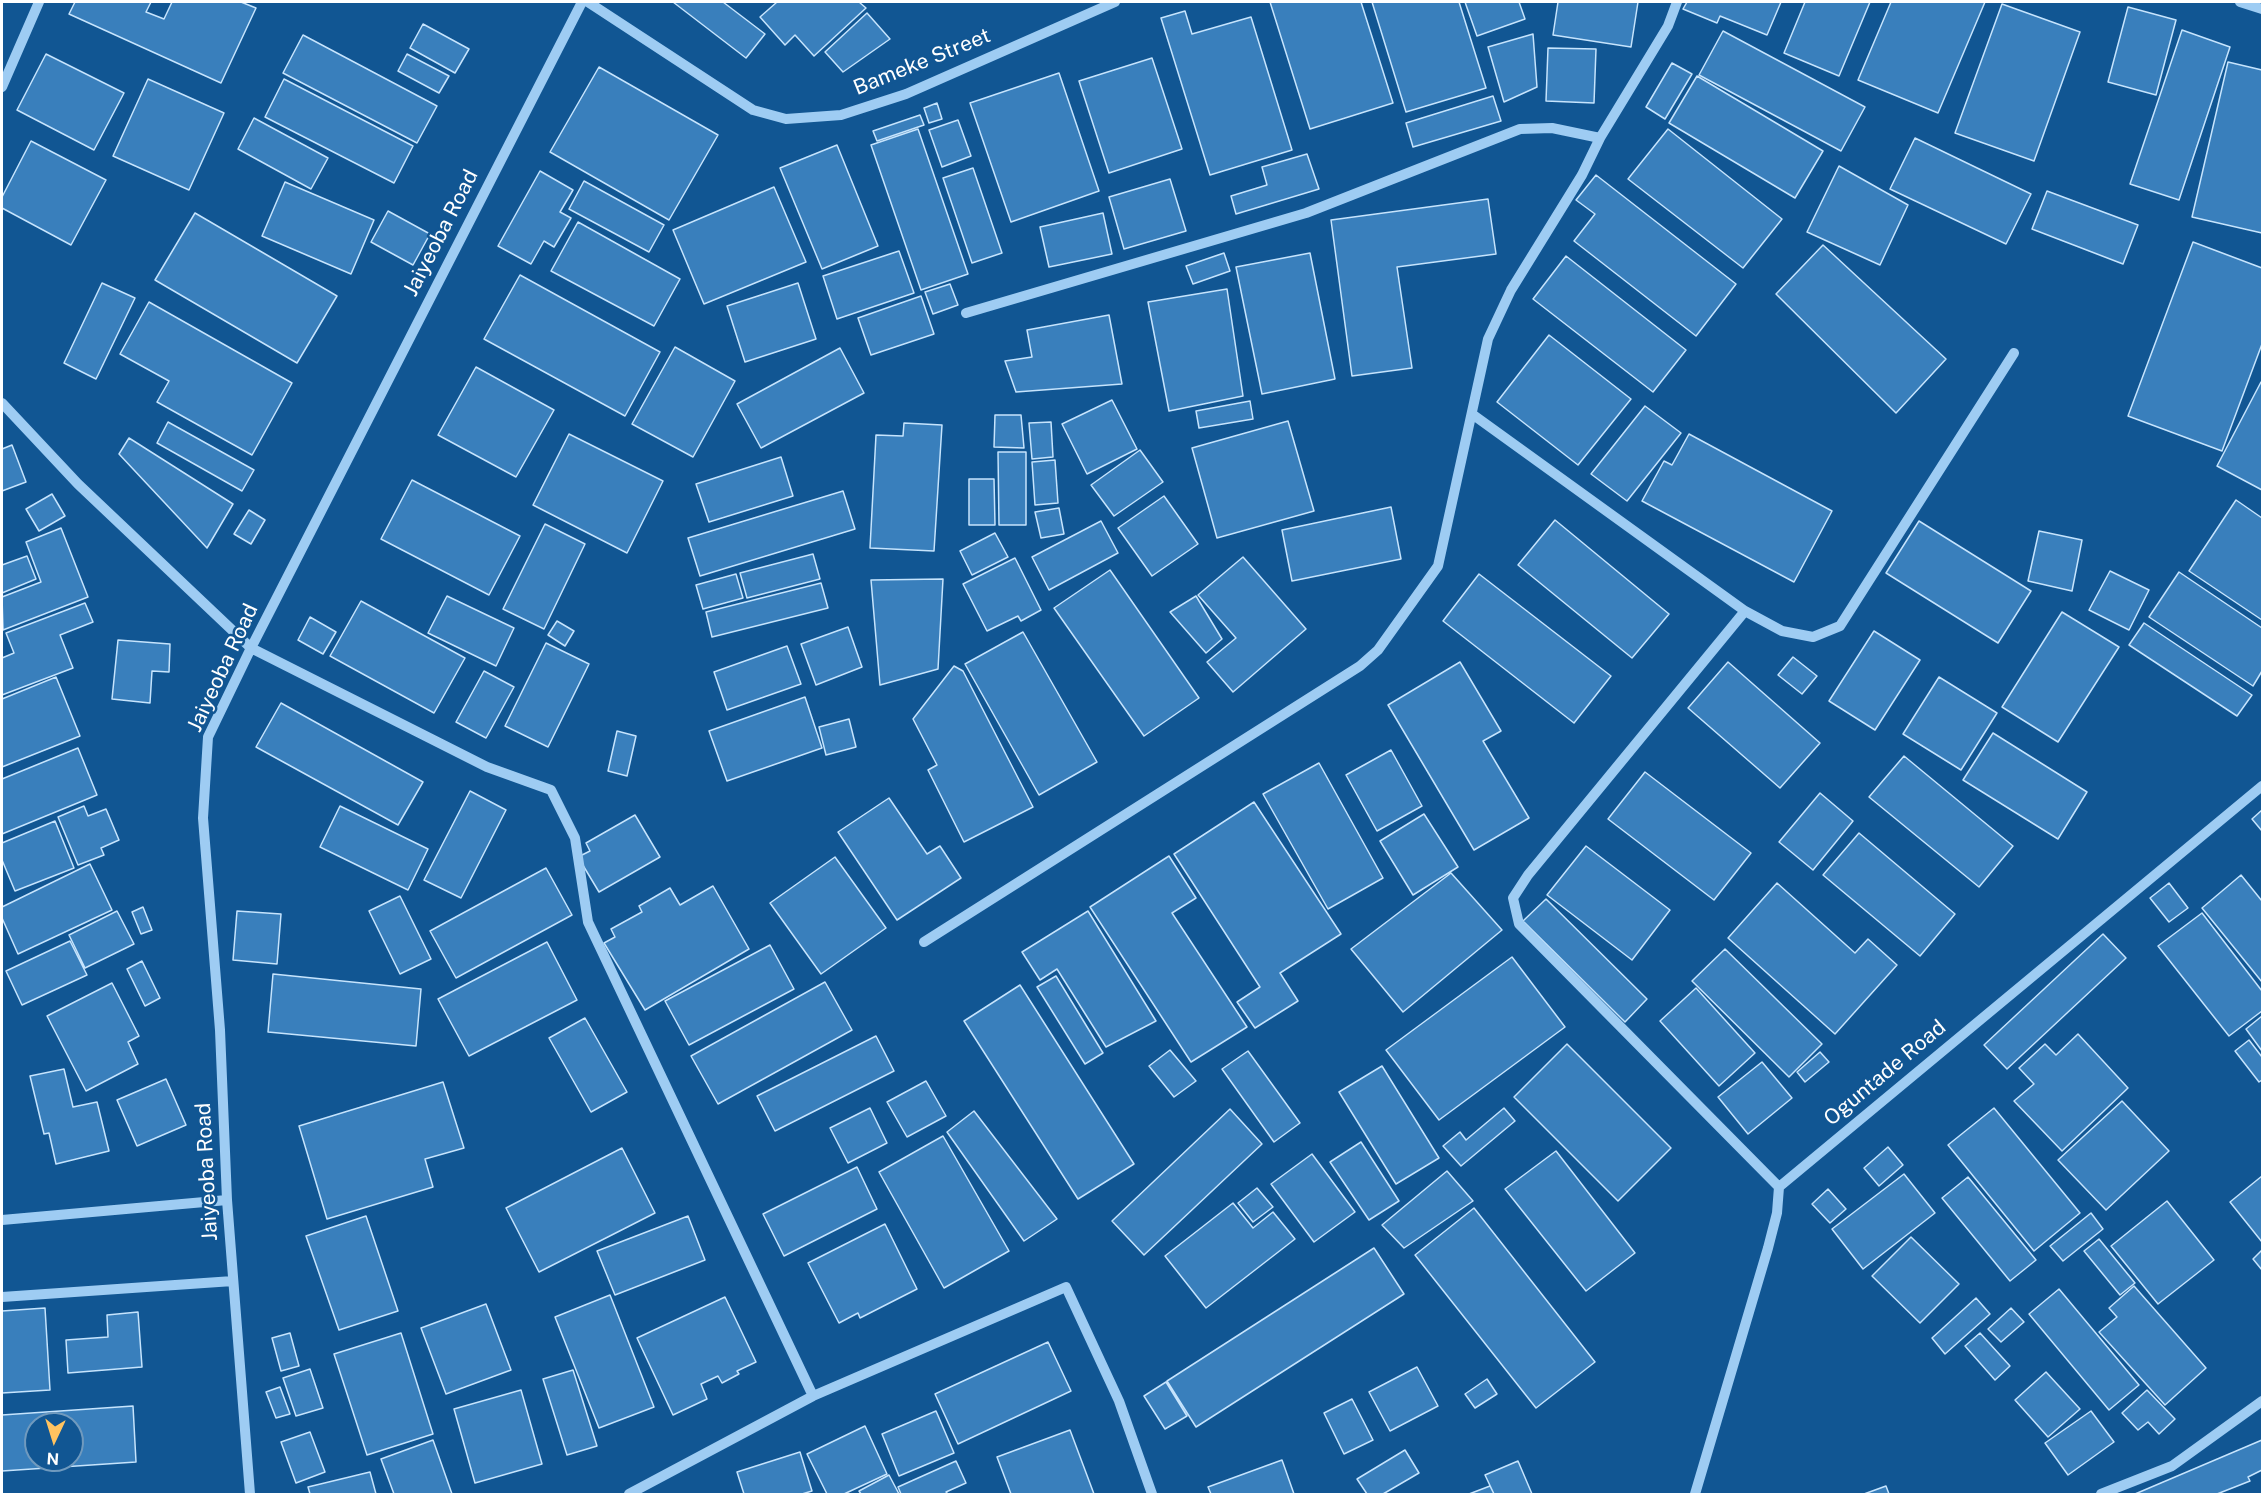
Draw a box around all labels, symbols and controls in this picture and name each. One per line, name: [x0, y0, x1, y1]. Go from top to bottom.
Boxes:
street label: Bameke Street: [850, 23, 994, 101]
street label: Jaiyeoba Road: [398, 166, 484, 300]
street label: Jaiyeoba Road: [182, 600, 264, 736]
street label: Oguntade Road: [1819, 1015, 1951, 1131]
street label: Jaiyeoba Road: [191, 1102, 223, 1242]
north arrow: [24, 1412, 84, 1472]
text: N: [46, 1449, 60, 1468]

